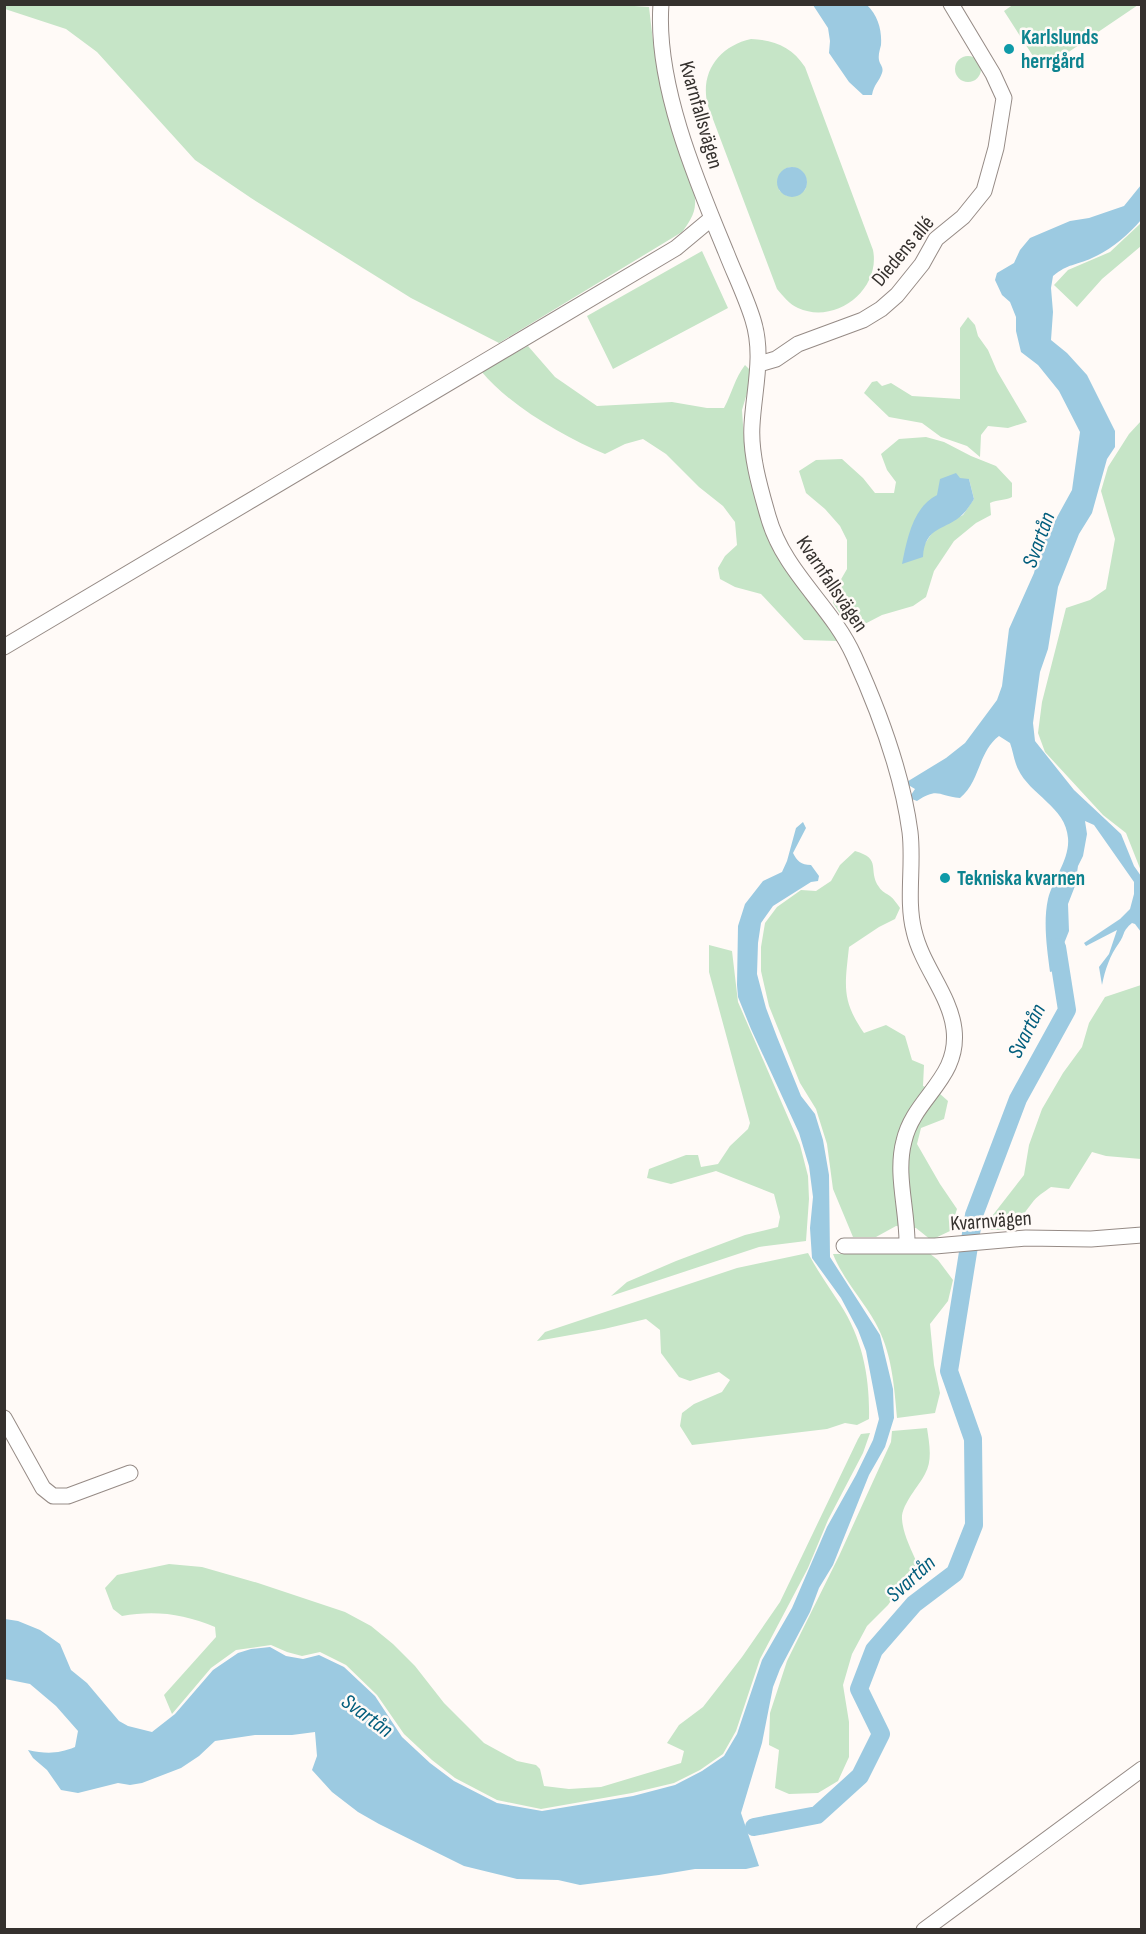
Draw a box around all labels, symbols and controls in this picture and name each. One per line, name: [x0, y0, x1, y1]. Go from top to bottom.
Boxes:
place label: Karlslunds herrgård: [1021, 25, 1099, 74]
marker: Karlslunds herrgård: [1002, 42, 1016, 56]
street label: Kvarnfallsvägen: [674, 58, 728, 172]
street label: Diedens allé: [866, 211, 940, 291]
water label: Svartån: [1017, 509, 1061, 571]
street label: Kvarnfallsvägen: [791, 531, 873, 637]
place label: Tekniska kvarnen: [957, 866, 1085, 891]
marker: Tekniska kvarnen: [938, 871, 952, 885]
water label: Svartån: [1002, 999, 1052, 1063]
street label: Kvarnvägen: [950, 1206, 1032, 1236]
water label: Svartån: [881, 1550, 941, 1608]
water label: Svartån: [336, 1688, 398, 1744]

